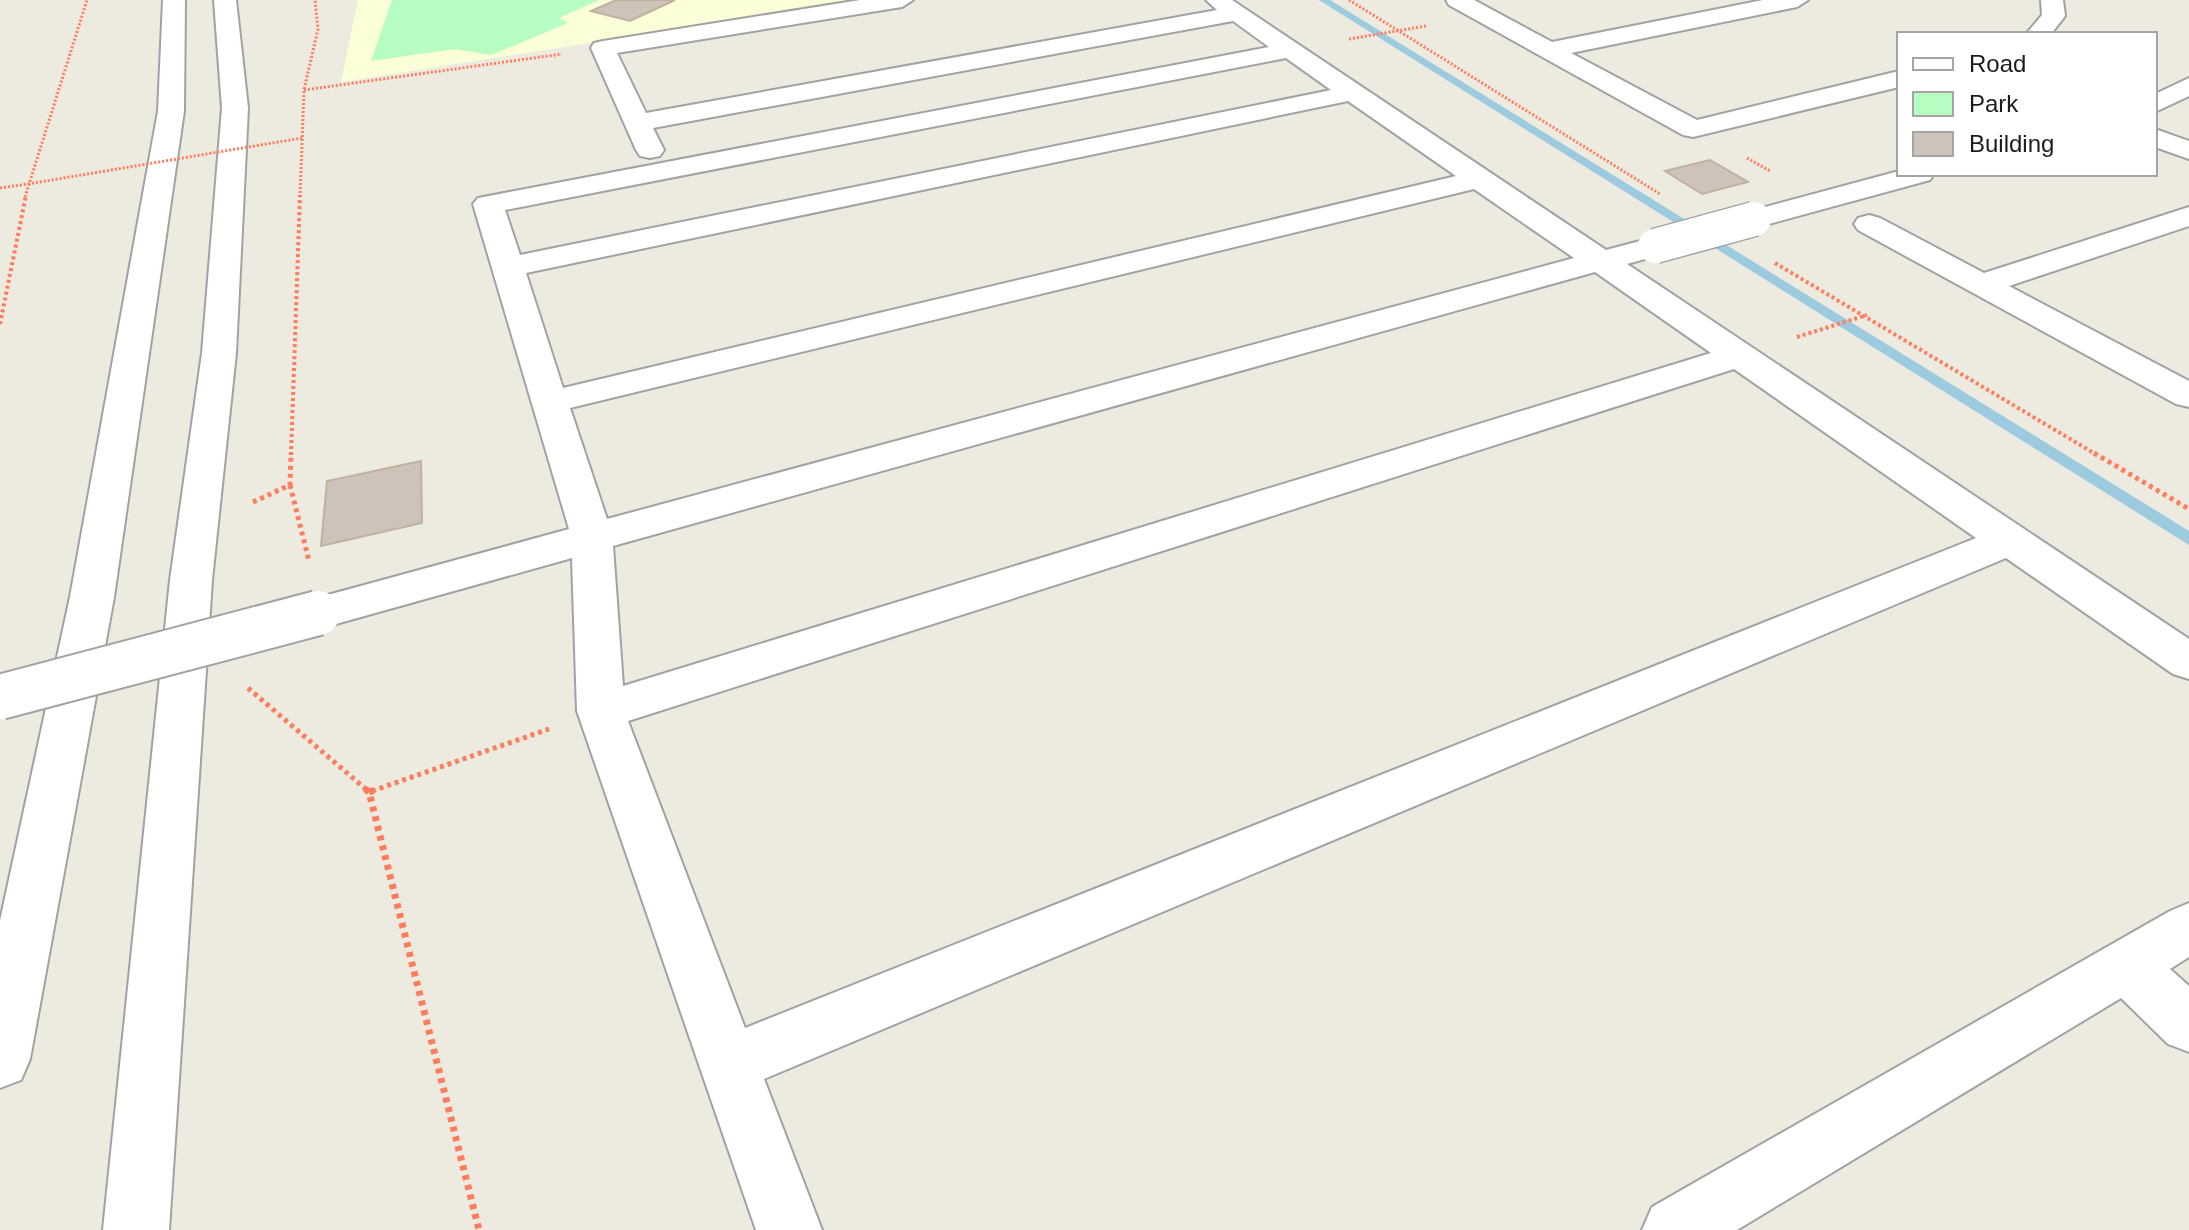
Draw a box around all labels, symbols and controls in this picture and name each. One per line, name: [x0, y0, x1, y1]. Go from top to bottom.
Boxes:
legend: [1897, 32, 2157, 176]
text: Road: [1969, 50, 2026, 77]
text: Park: [1969, 90, 2019, 117]
text: Building: [1969, 130, 2054, 157]

